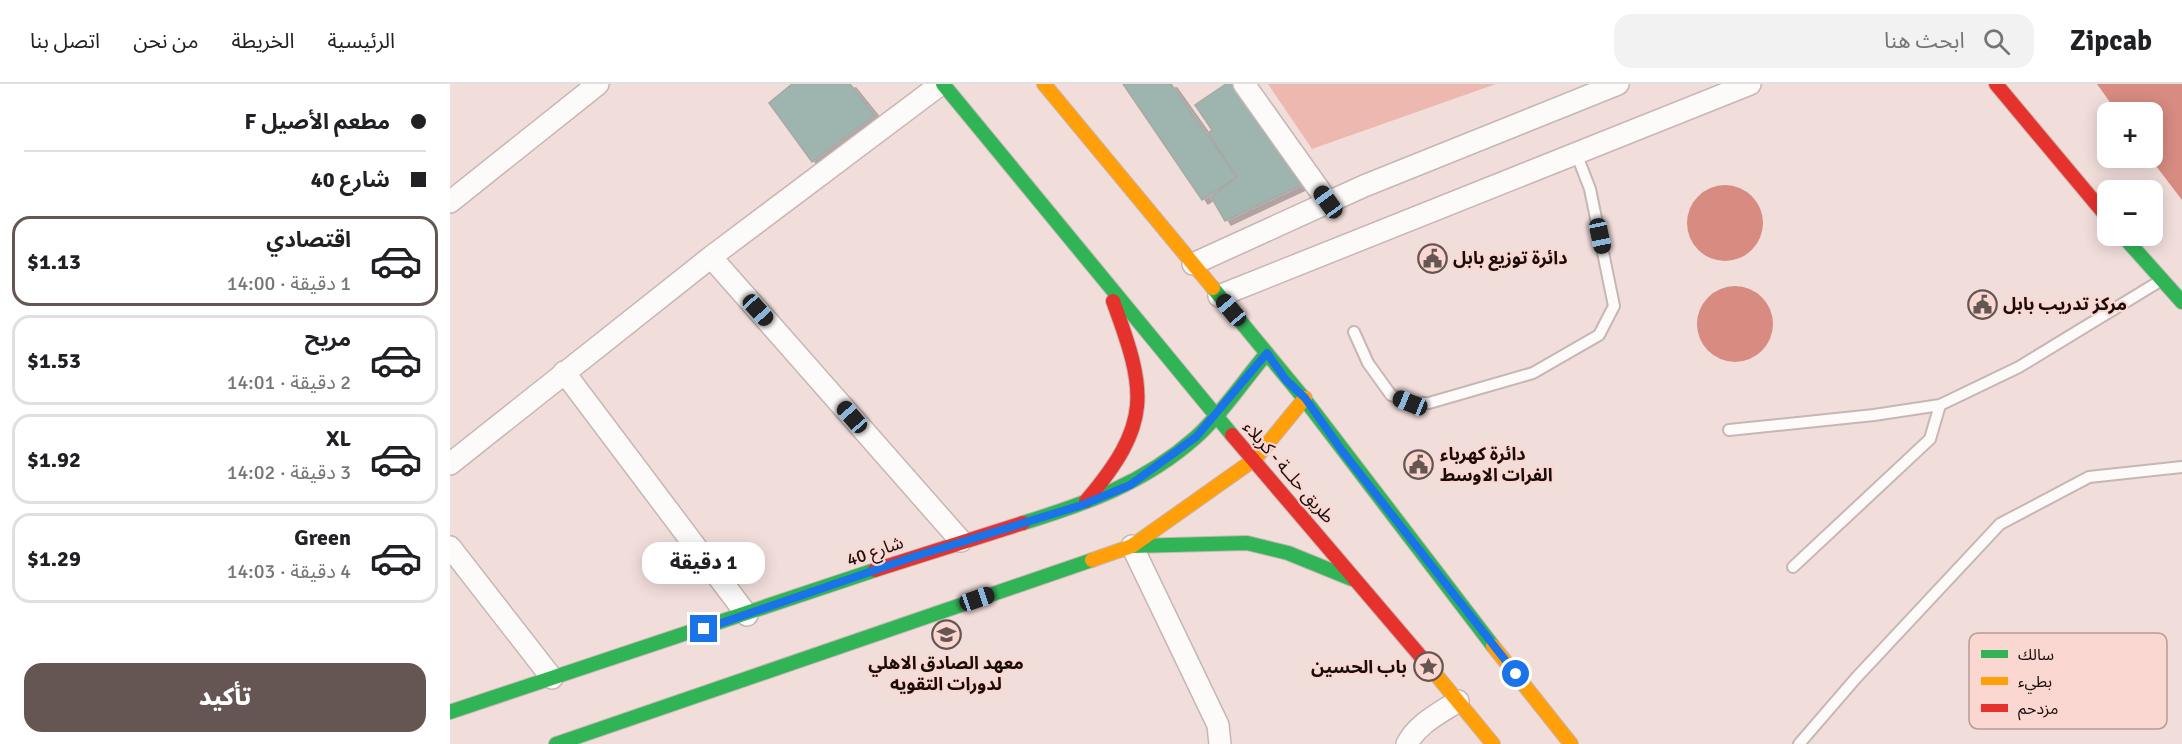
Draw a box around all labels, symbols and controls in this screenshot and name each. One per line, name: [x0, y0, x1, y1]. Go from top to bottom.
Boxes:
search box: [1614, 14, 2034, 68]
text: Zipcab: [2070, 24, 2152, 58]
icon: search: [1980, 25, 2013, 58]
text: ابحث هنا: [1884, 27, 1965, 54]
text: اتصل بنا: [30, 28, 100, 54]
text: من نحن: [133, 28, 198, 54]
text: الخريطة: [231, 28, 294, 54]
text: الرئيسية: [327, 28, 395, 54]
map controls: [2097, 102, 2163, 246]
button: +: [2097, 102, 2163, 168]
text: مطعم الأصيل F: [245, 108, 390, 135]
text: شارع 40: [311, 166, 390, 193]
button: −: [2097, 180, 2163, 246]
car: [1310, 182, 1346, 222]
car: [1587, 217, 1613, 255]
text: اقتصادي: [266, 226, 351, 253]
icon: car: [369, 234, 423, 288]
public building icon: دائرة توزيع بابل: [1416, 242, 1448, 274]
place label: دائرة توزيع بابل: [1453, 247, 1568, 271]
text: $1.13: [27, 248, 81, 275]
text: 1 دقيقة · 14:00: [227, 271, 351, 296]
public building icon: مركز تدريب بابل: [1966, 288, 1998, 320]
car: [1213, 290, 1249, 330]
car: [739, 291, 777, 329]
place label: مركز تدريب بابل: [2003, 293, 2127, 315]
text: مريح: [305, 325, 351, 352]
icon: car: [369, 333, 423, 387]
text: $1.53: [27, 347, 81, 374]
text: 2 دقيقة · 14:01: [227, 370, 351, 395]
car: [1390, 388, 1430, 418]
car: [833, 398, 871, 436]
street label: طريق حلــة - كربلاء: [1239, 416, 1339, 528]
text: XL: [326, 425, 351, 452]
icon: car: [369, 432, 423, 486]
place label: دائرة كهرباء الفرات الاوسط: [1440, 443, 1553, 486]
text: $1.92: [27, 446, 81, 473]
public building icon: دائرة كهرباء الفرات الاوسط: [1403, 448, 1435, 480]
text: 3 دقيقة · 14:02: [227, 460, 351, 485]
text: Green: [294, 524, 351, 551]
icon: car: [369, 531, 423, 585]
street label: شارع 40: [844, 531, 907, 574]
callout: 1 دقيقة: [642, 542, 766, 584]
text: $1.29: [27, 545, 81, 572]
text: 1 دقيقة: [670, 550, 737, 575]
text: 4 دقيقة · 14:03: [227, 559, 351, 584]
car: [957, 585, 997, 613]
route end: [690, 615, 717, 642]
school or university icon: معهد الصادق الاهلي لدورات التقويه: [930, 618, 962, 650]
legend: [1969, 633, 2167, 729]
text: سالك: [2018, 645, 2054, 665]
place icon: باب الحسين: [1412, 651, 1444, 683]
place label: معهد الصادق الاهلي لدورات التقويه: [868, 652, 1024, 695]
place label: باب الحسين: [1311, 656, 1407, 678]
route start: [1502, 660, 1529, 687]
button: تأكيد: [24, 663, 426, 732]
text: بطيء: [2018, 672, 2052, 694]
text: مزدحم: [2018, 699, 2058, 721]

